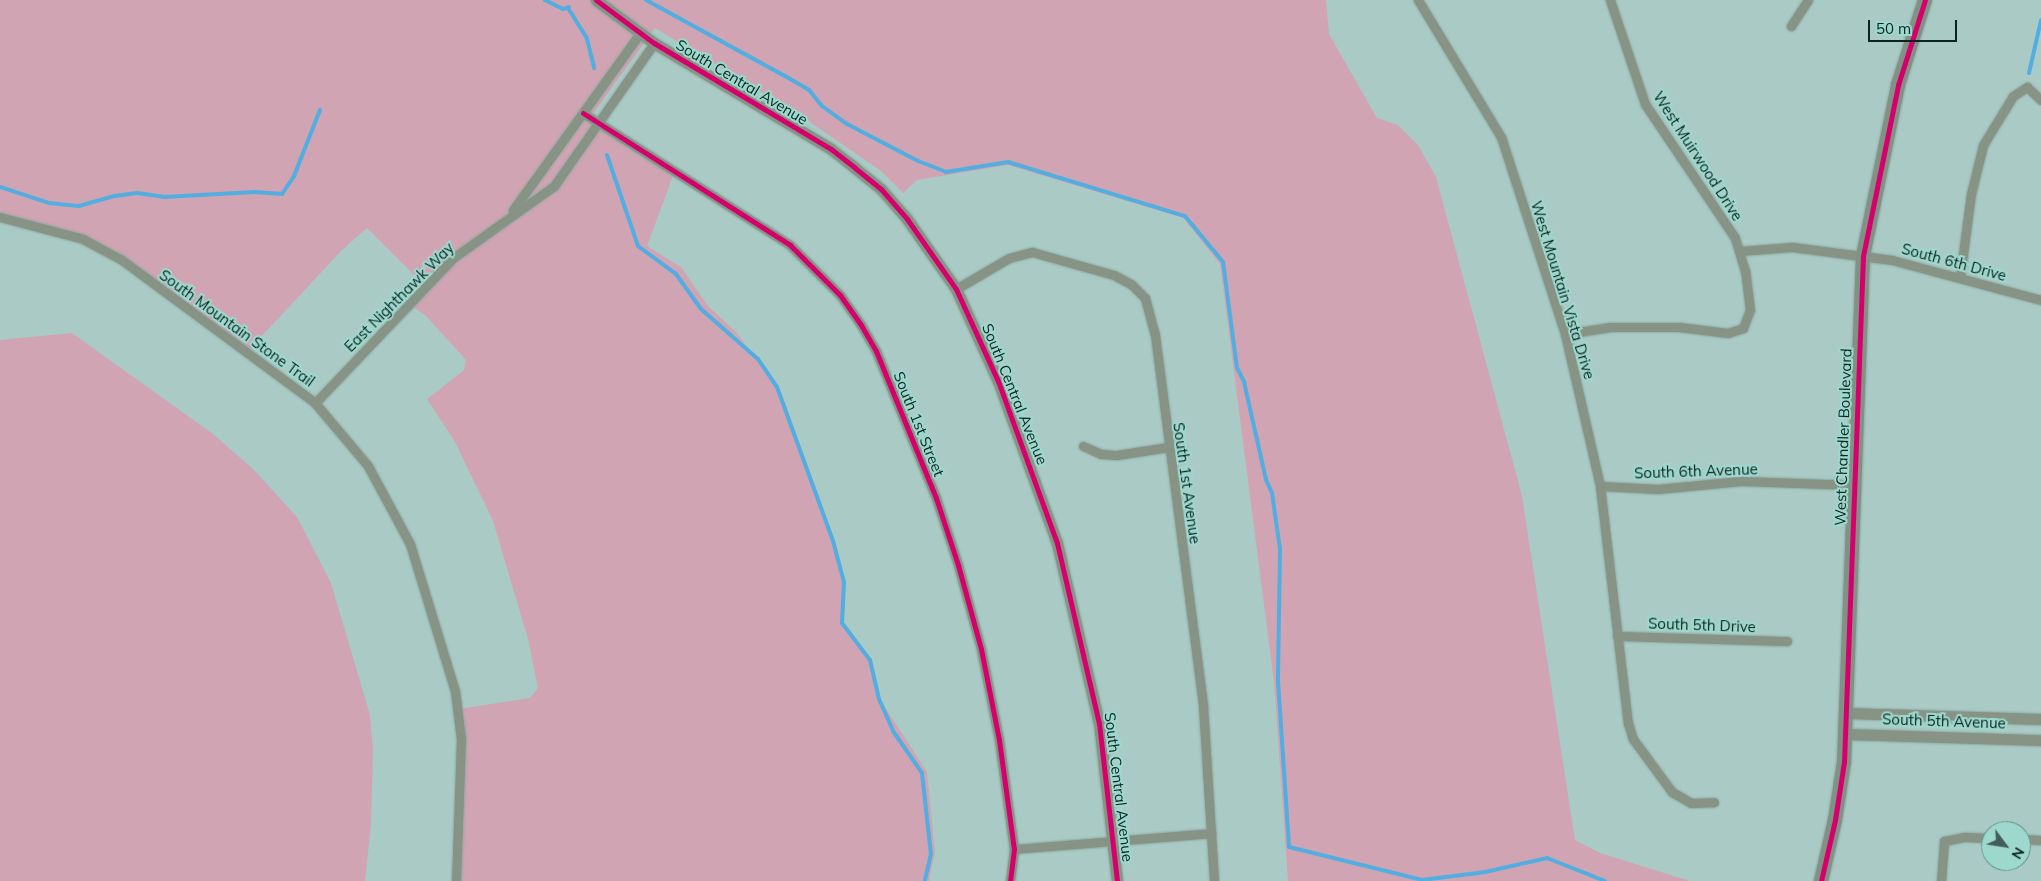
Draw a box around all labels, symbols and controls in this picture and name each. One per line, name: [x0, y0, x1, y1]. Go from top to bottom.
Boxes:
scale bar: [1871, 10, 1960, 42]
text: 50 m: [1876, 19, 1911, 38]
street label: South Central Avenue: [673, 36, 811, 128]
street label: West Muirwood Drive: [1649, 88, 1747, 224]
street label: West Mountain Vista Drive: [1527, 199, 1599, 381]
street label: East Nighthawk Way: [341, 239, 457, 355]
street label: South 6th Drive: [1900, 239, 2008, 285]
street label: South Mountain Stone Trail: [156, 266, 318, 390]
street label: South Central Avenue: [978, 321, 1052, 467]
street label: West Chandler Boulevard: [1831, 348, 1855, 526]
street label: South 1st Street: [890, 369, 948, 479]
street label: South 1st Avenue: [1170, 421, 1204, 545]
street label: South 6th Avenue: [1634, 460, 1758, 482]
street label: South 5th Drive: [1648, 614, 1756, 636]
street label: South 5th Avenue: [1882, 710, 2006, 732]
street label: South Central Avenue: [1101, 711, 1137, 863]
north arrow: [1981, 821, 2031, 871]
text: N: [2008, 844, 2028, 862]

